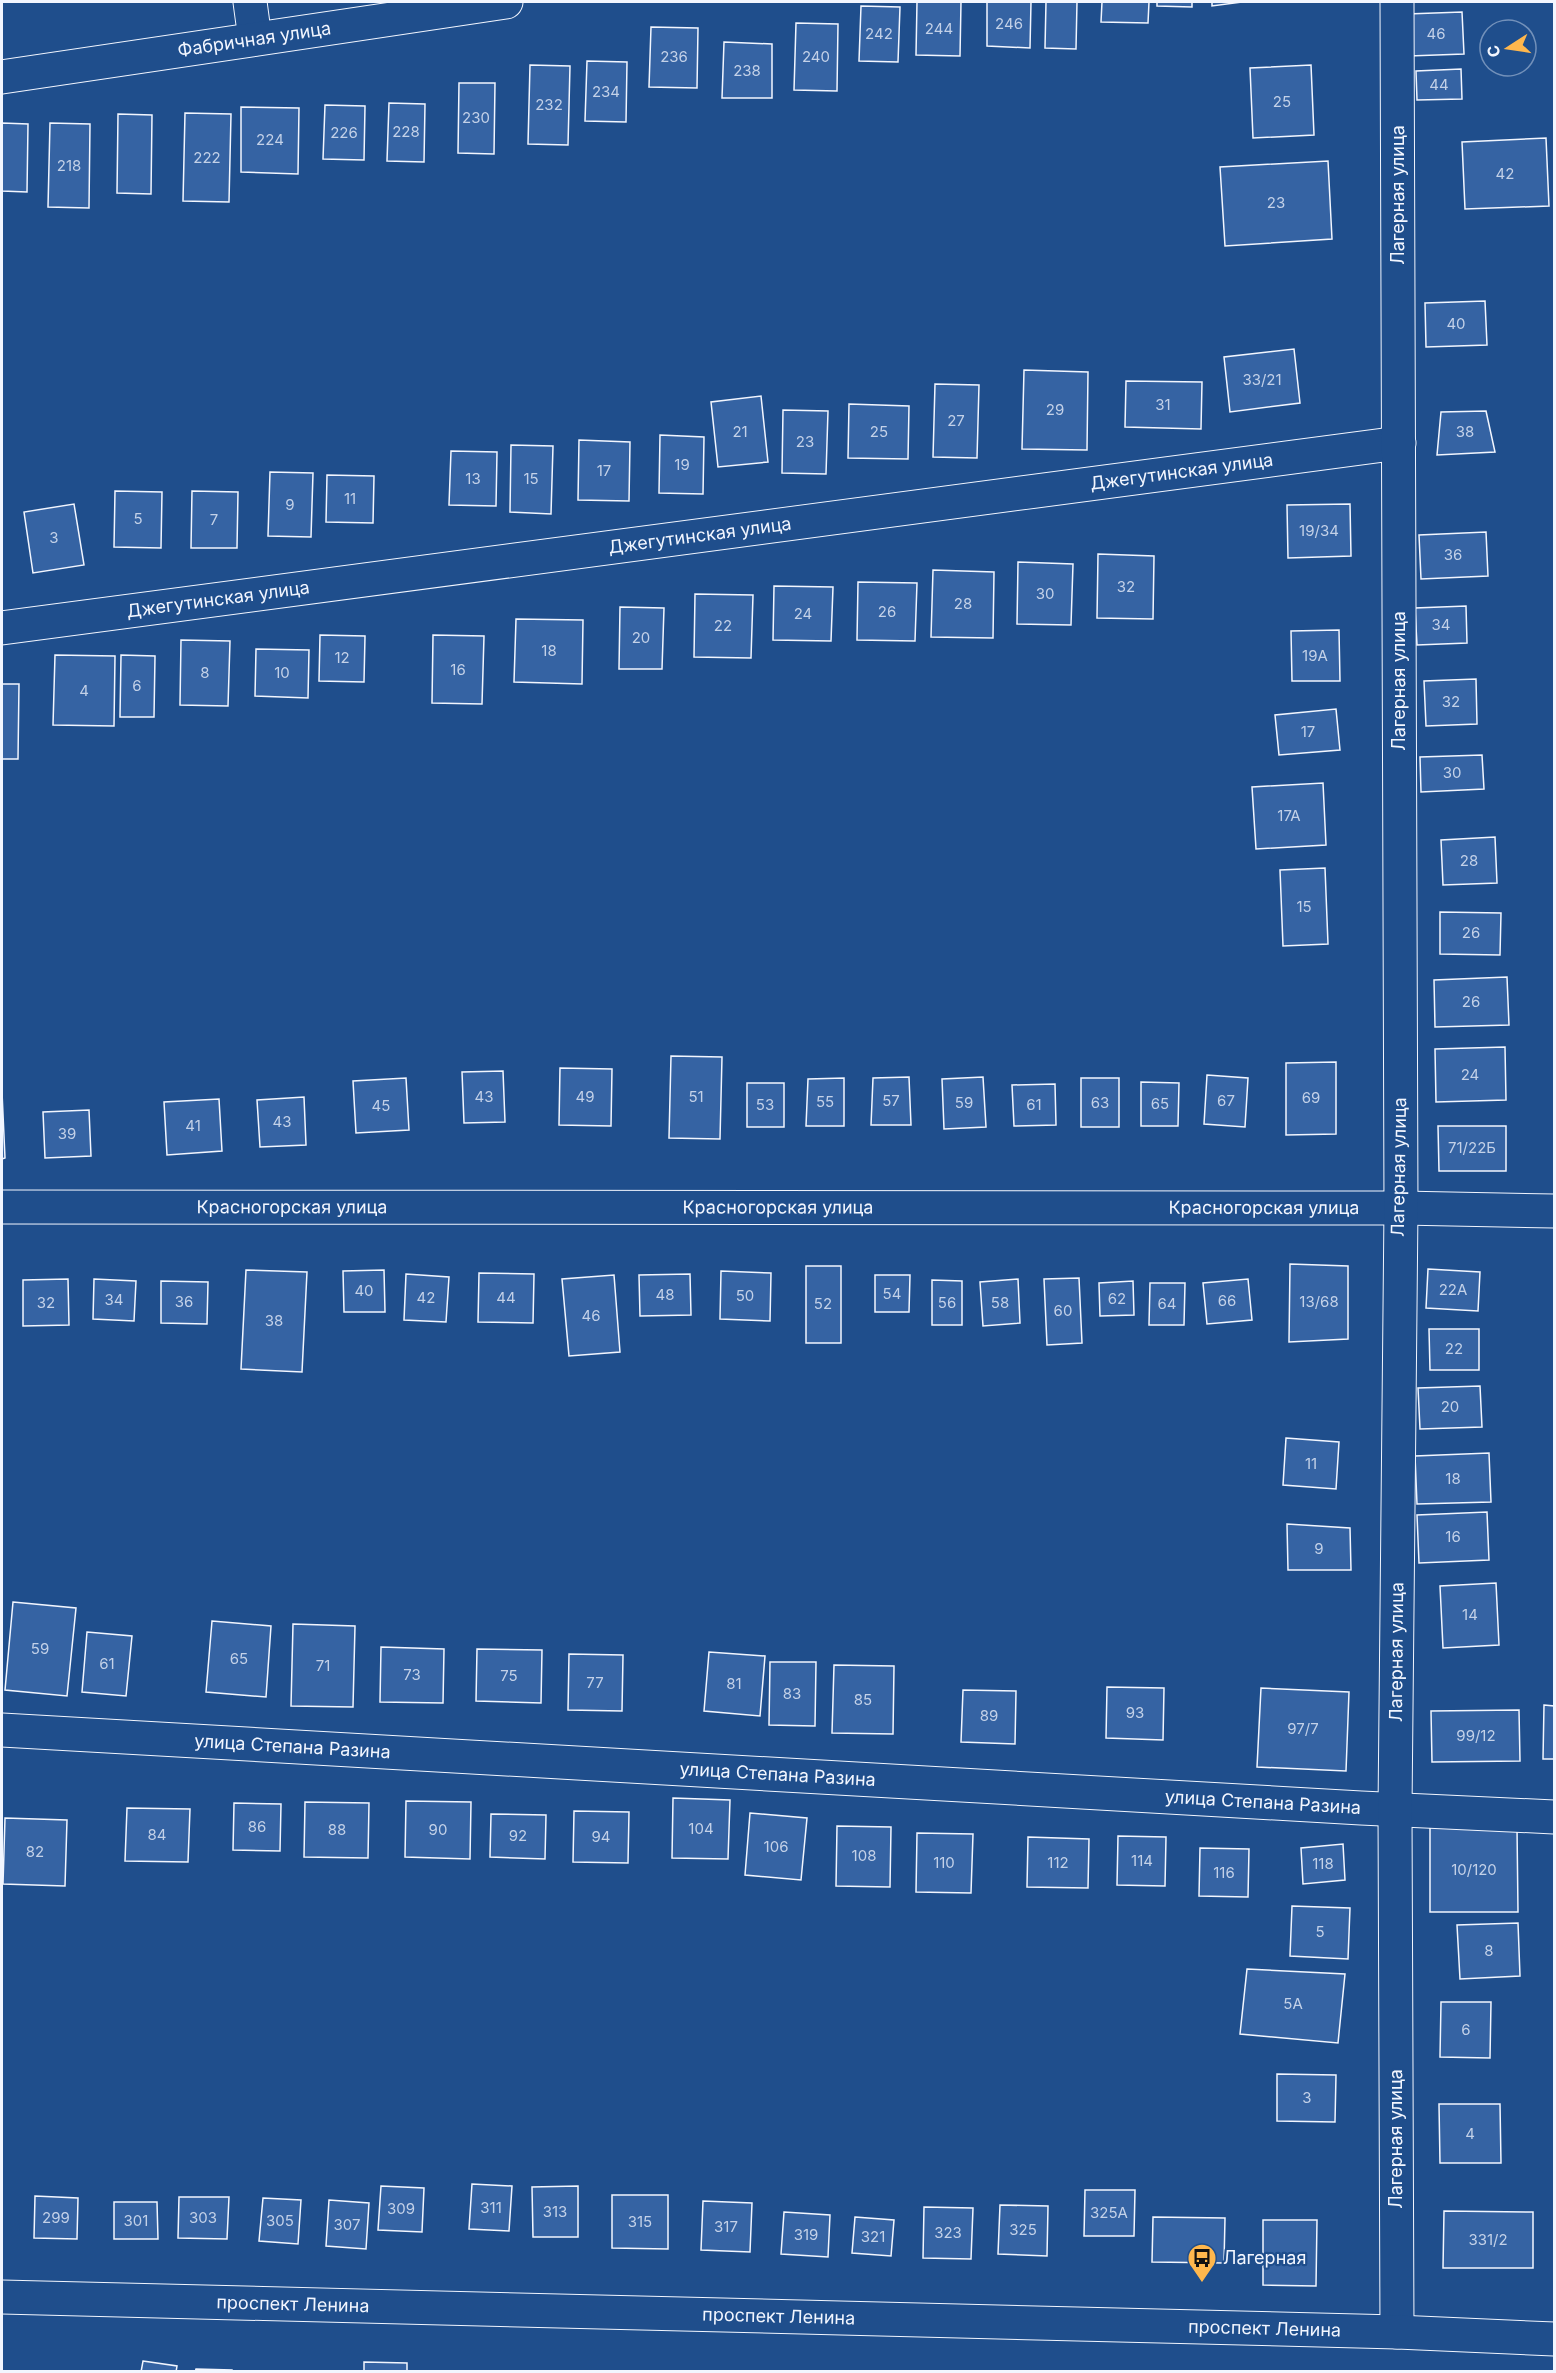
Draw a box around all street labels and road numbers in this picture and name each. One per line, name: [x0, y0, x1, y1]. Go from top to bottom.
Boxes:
street label: Фабричная улица: [176, 17, 332, 61]
street label: Лагерная улица: [1387, 125, 1408, 265]
street label: Джегутинская улица: [1089, 449, 1274, 494]
street label: Джегутинская улица: [607, 513, 793, 558]
street label: Джегутинская улица: [125, 576, 311, 621]
street label: Лагерная улица: [1388, 611, 1409, 751]
street label: Лагерная улица: [1387, 1097, 1410, 1237]
street label: Красногорская улица: [197, 1196, 387, 1217]
street label: Красногорская улица: [683, 1196, 873, 1218]
street label: Красногорская улица: [1169, 1197, 1359, 1218]
street label: Лагерная улица: [1385, 1582, 1407, 1722]
street label: улица Степана Разина: [194, 1730, 391, 1762]
street label: улица Степана Разина: [679, 1758, 876, 1790]
street label: улица Степана Разина: [1164, 1786, 1362, 1818]
street label: Лагерная улица: [1385, 2069, 1406, 2209]
street label: проспект Ленина: [216, 2291, 370, 2316]
street label: проспект Ленина: [702, 2304, 856, 2328]
street label: проспект Ленина: [1188, 2316, 1341, 2341]

